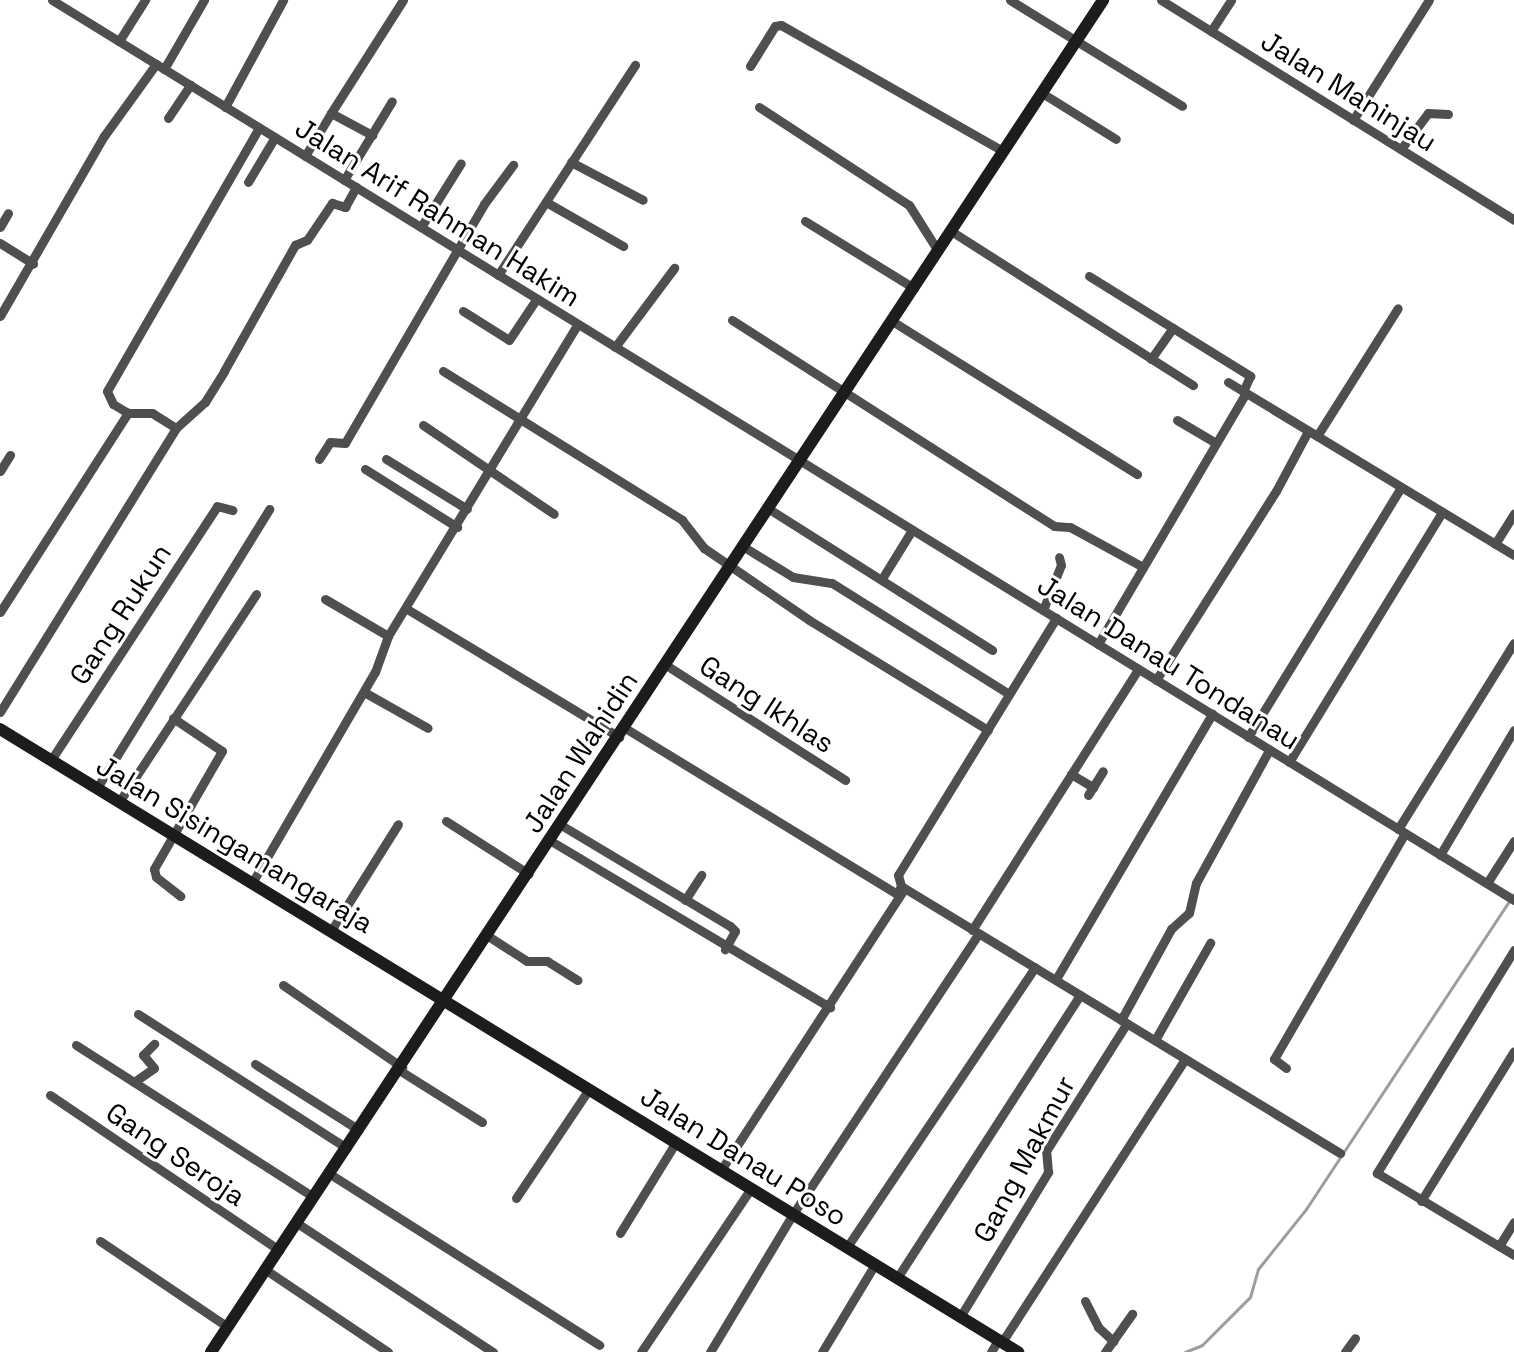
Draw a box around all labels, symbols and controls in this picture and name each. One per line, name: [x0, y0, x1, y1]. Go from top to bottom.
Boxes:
street label: Jalan Maninjau: [1255, 24, 1443, 158]
street label: Jalan Arif Rahman Hakim: [289, 110, 587, 314]
street label: Gang Rukun: [62, 537, 178, 691]
street label: Jalan Danau Tondanau: [1031, 567, 1307, 757]
street label: Gang Ikhlas: [693, 648, 841, 760]
street label: Jalan Wahidin: [515, 665, 645, 839]
street label: Jalan Sisingamangaraja: [91, 748, 379, 940]
street label: Gang Makmur: [966, 1070, 1082, 1248]
street label: Jalan Danau Poso: [635, 1079, 853, 1233]
street label: Gang Seroja: [100, 1095, 252, 1213]

